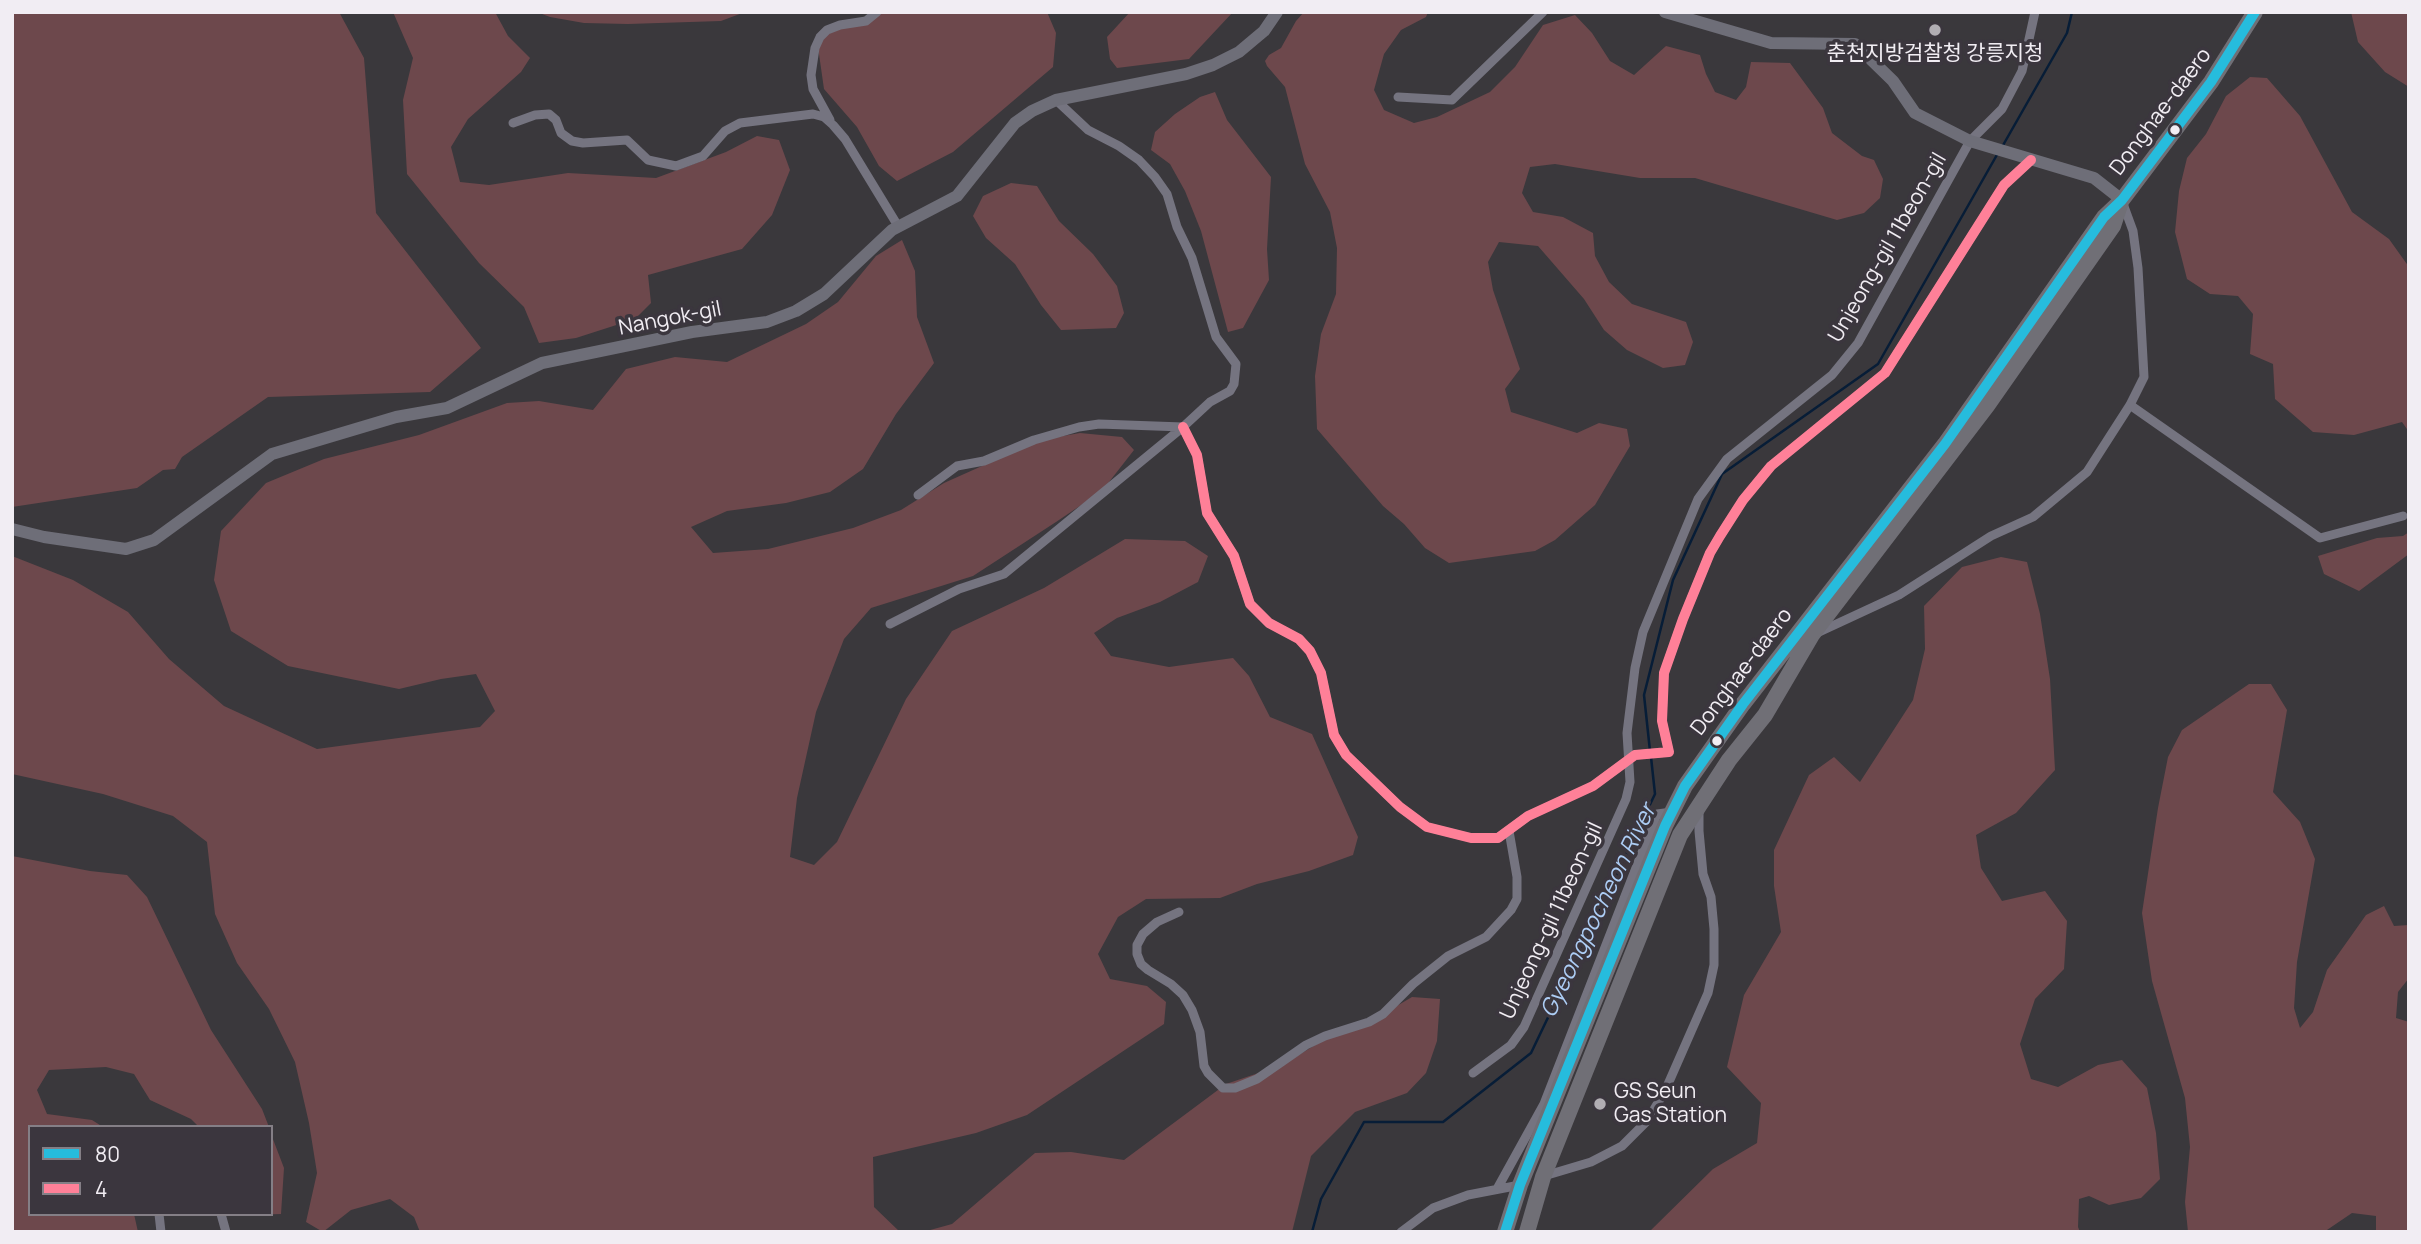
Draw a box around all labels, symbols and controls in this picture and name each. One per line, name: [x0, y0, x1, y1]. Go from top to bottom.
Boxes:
marker: 춘천지방검찰청 강릉지청: [1927, 22, 1943, 38]
place label: 춘천지방검찰청 강릉지청: [1827, 41, 2043, 67]
street label: Donghae-daero: [2105, 43, 2217, 181]
unlabelled marker: [2168, 123, 2182, 137]
street label: Unjeong-gil 11beon-gil: [1823, 149, 1953, 347]
street label: Nangok-gil: [616, 297, 724, 341]
street label: Donghae-daero: [1686, 603, 1798, 741]
unlabelled marker: [1710, 734, 1724, 748]
water label: Gyeongpocheon River: [1535, 800, 1663, 1022]
street label: Unjeong-gil 11beon-gil: [1495, 819, 1609, 1023]
place label: GS Seun Gas Station: [1614, 1079, 1727, 1129]
marker: GS Seun Gas Station: [1592, 1096, 1608, 1112]
legend: [28, 1125, 273, 1216]
text: 80: [95, 1140, 120, 1168]
text: 4: [95, 1175, 107, 1203]

